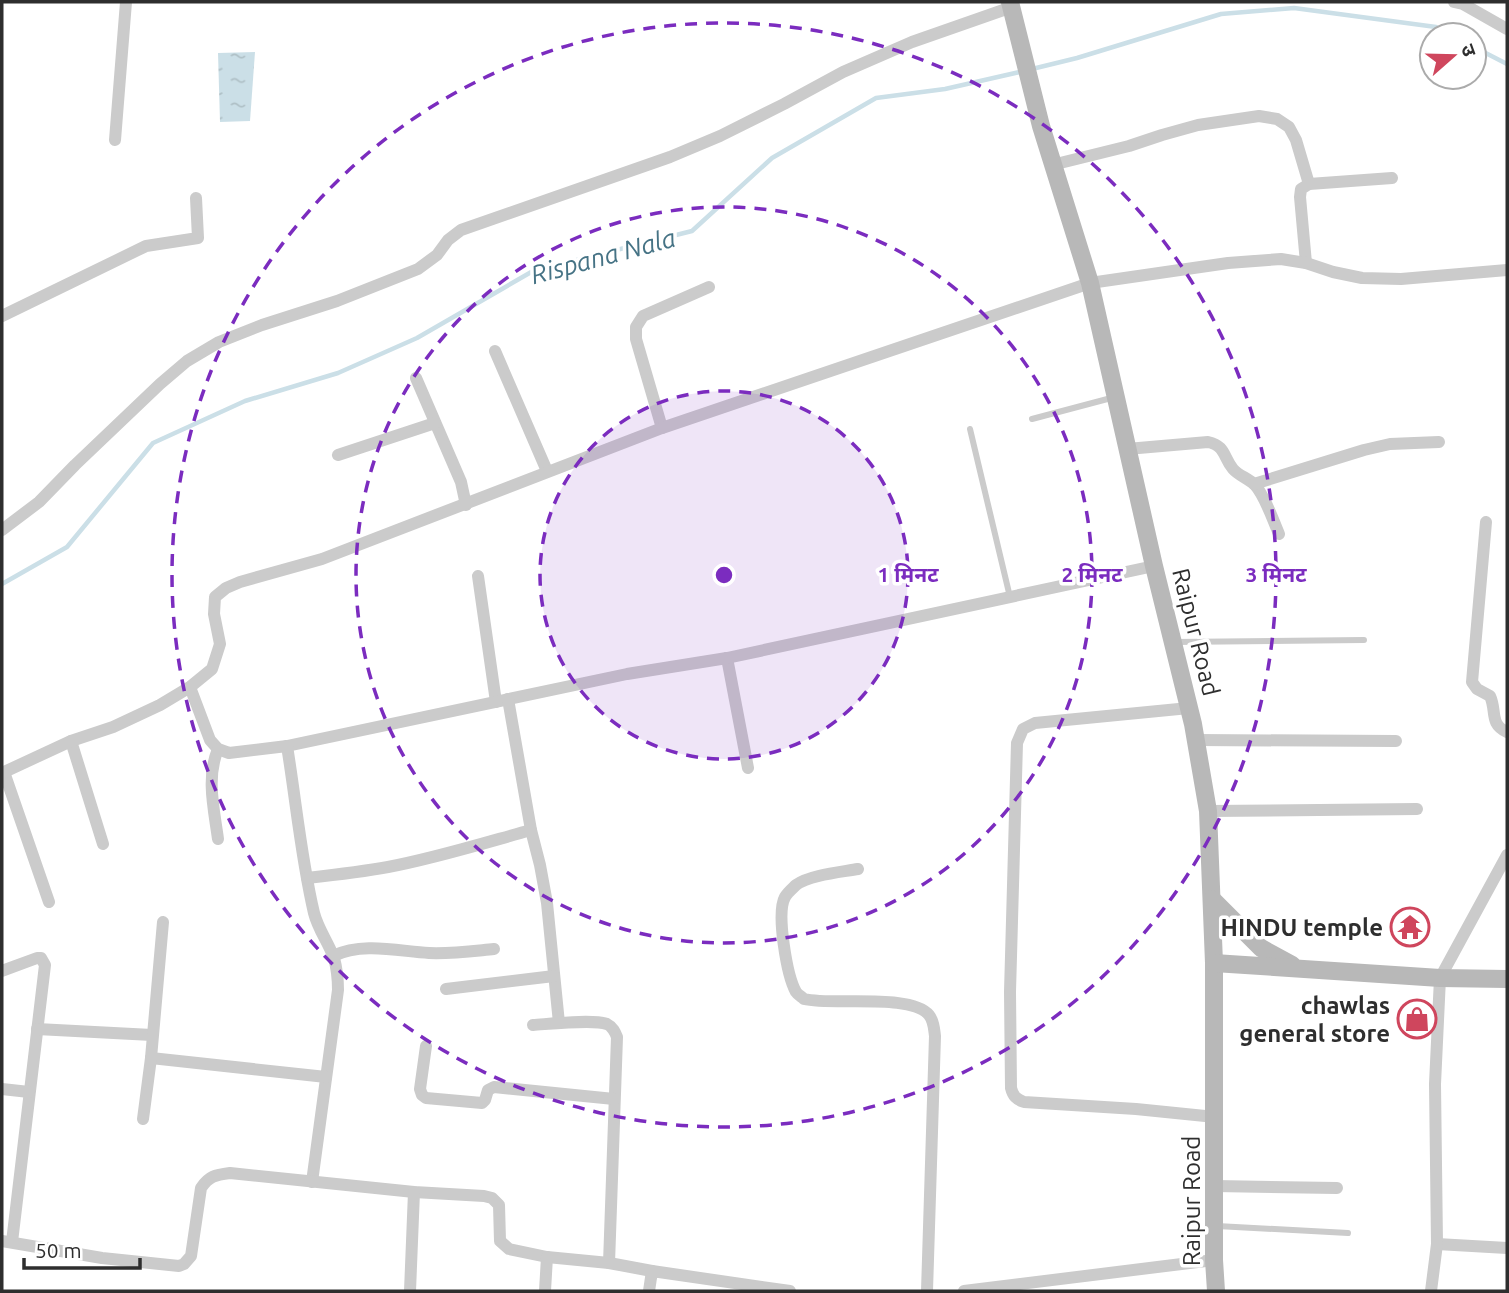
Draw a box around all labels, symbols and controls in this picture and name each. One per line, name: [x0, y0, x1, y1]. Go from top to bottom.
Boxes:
north arrow: [1418, 21, 1488, 91]
text: उ: [1457, 41, 1482, 60]
water label: Rispana Nala: [527, 223, 679, 289]
text: 1 मिनट: [878, 562, 939, 586]
text: 2 मिनट: [1062, 562, 1123, 586]
text: 3 मिनट: [1246, 562, 1307, 586]
centre of rings: [712, 563, 736, 587]
street label: Raipur Road: [1167, 565, 1225, 699]
temple icon: HINDU temple: [1389, 906, 1431, 948]
place label: HINDU temple: [1221, 914, 1383, 941]
place label: chawlas general store: [1239, 992, 1390, 1047]
shop icon: chawlas general store: [1396, 998, 1438, 1040]
street label: Raipur Road: [1178, 1136, 1205, 1266]
scale bar: [24, 1226, 140, 1270]
text: 50 m: [35, 1238, 82, 1262]

